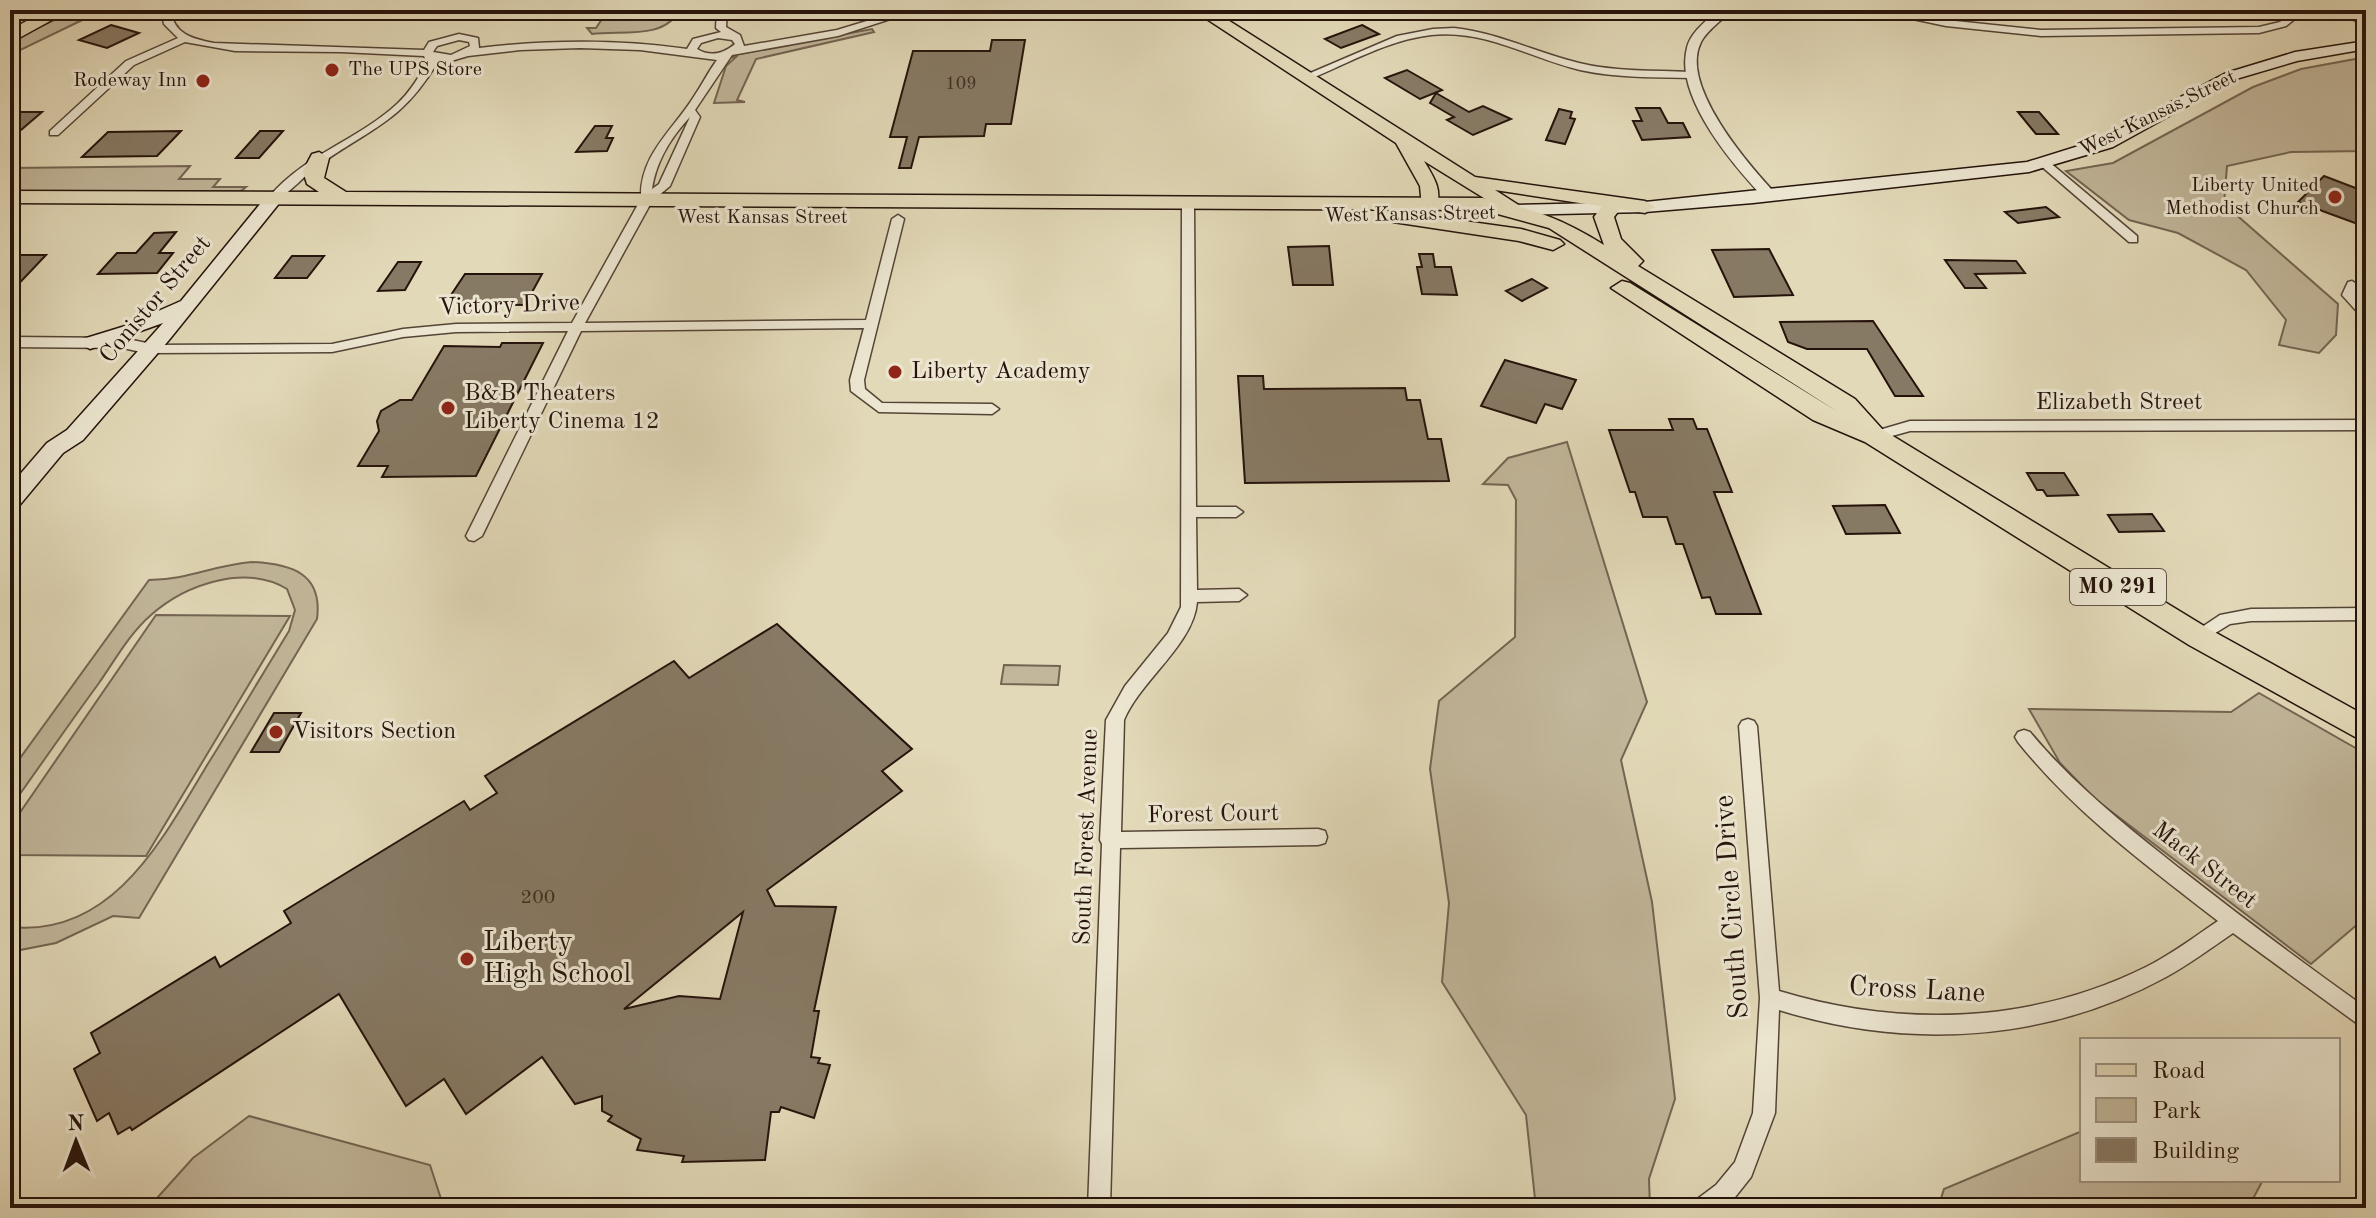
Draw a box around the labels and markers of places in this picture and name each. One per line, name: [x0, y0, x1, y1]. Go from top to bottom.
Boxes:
place label: The UPS Store: [348, 60, 482, 80]
marker: The UPS Store: [323, 61, 341, 79]
place label: Rodeway Inn: [73, 71, 187, 91]
marker: Rodeway Inn: [194, 72, 212, 90]
place label: Liberty United Methodist Church: [2165, 176, 2319, 219]
marker: Liberty United Methodist Church: [2326, 188, 2344, 206]
place label: Liberty Academy: [911, 360, 1091, 384]
marker: Liberty Academy: [886, 363, 904, 381]
place label: B&B Theaters Liberty Cinema 12: [464, 382, 660, 434]
marker: B&B Theaters Liberty Cinema 12: [439, 399, 457, 417]
place label: Visitors Section: [292, 720, 456, 744]
marker: Visitors Section: [267, 723, 285, 741]
place label: Liberty High School: [483, 929, 631, 989]
marker: Liberty High School: [458, 950, 476, 968]

